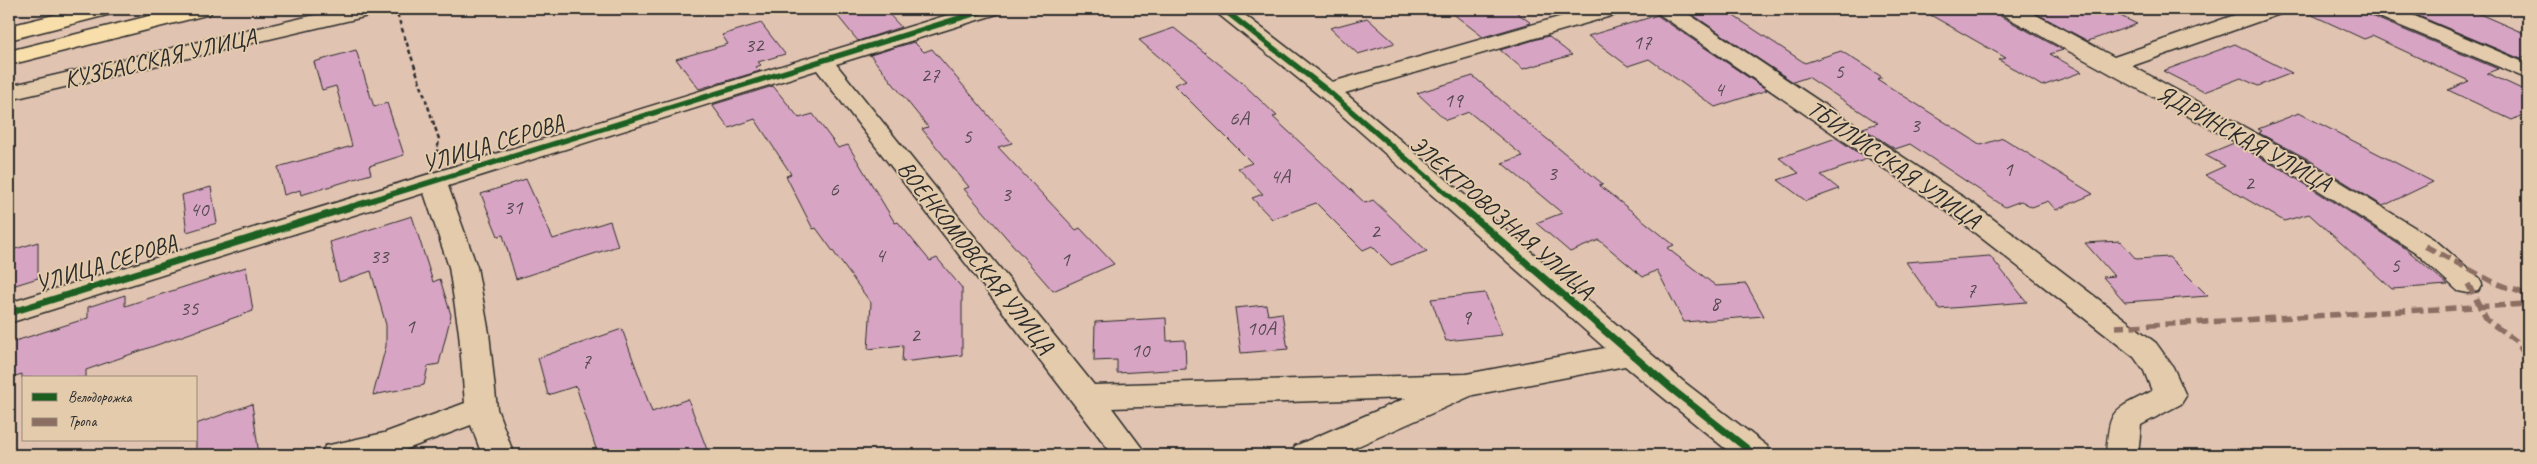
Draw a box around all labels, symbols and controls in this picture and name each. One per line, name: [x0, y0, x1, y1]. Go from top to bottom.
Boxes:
street label: КУЗБАССКАЯ УЛИЦА: [61, 21, 260, 95]
house number: 17: [1633, 29, 1653, 55]
house number: 32: [745, 32, 765, 58]
house number: 5: [1834, 58, 1845, 84]
house number: 27: [921, 62, 941, 88]
house number: 4: [1714, 76, 1726, 102]
street label: ЯДРИНСКАЯ УЛИЦА: [2152, 78, 2337, 199]
house number: 19: [1444, 87, 1464, 113]
street label: ТБИЛИССКАЯ УЛИЦА: [1802, 93, 1987, 235]
house number: 6А: [1229, 105, 1250, 131]
street label: УЛИЦА СЕРОВА: [419, 107, 568, 179]
house number: 3: [1910, 112, 1921, 138]
house number: 5: [962, 123, 973, 149]
street label: ЭЛЕКТРОВОЗНАЯ УЛИЦА: [1404, 129, 1601, 306]
street label: ВОЕНКОМОВСКАЯ УЛИЦА: [891, 154, 1061, 361]
house number: 1: [2003, 156, 2014, 182]
house number: 3: [1547, 160, 1558, 186]
house number: 4А: [1270, 163, 1291, 189]
house number: 2: [2244, 170, 2255, 196]
house number: 6: [829, 176, 839, 202]
house number: 3: [1001, 181, 1012, 207]
house number: 31: [504, 194, 524, 220]
house number: 40: [190, 196, 210, 222]
house number: 2: [1370, 218, 1381, 244]
street label: УЛИЦА СЕРОВА: [32, 227, 181, 299]
house number: 4: [875, 242, 887, 268]
house number: 33: [370, 243, 390, 269]
house number: 1: [1060, 246, 1071, 272]
house number: 5: [2390, 252, 2401, 278]
house number: 7: [1966, 277, 1977, 303]
house number: 8: [1710, 290, 1722, 316]
house number: 35: [180, 295, 200, 321]
house number: 9: [1461, 304, 1472, 330]
house number: 1: [405, 313, 416, 339]
house number: 10А: [1246, 315, 1277, 341]
house number: 2: [910, 322, 921, 348]
house number: 10: [1131, 337, 1151, 363]
house number: 7: [581, 348, 592, 374]
legend: [22, 376, 198, 442]
text: Велодорожка: [68, 388, 132, 407]
text: Тропа: [68, 412, 97, 431]

